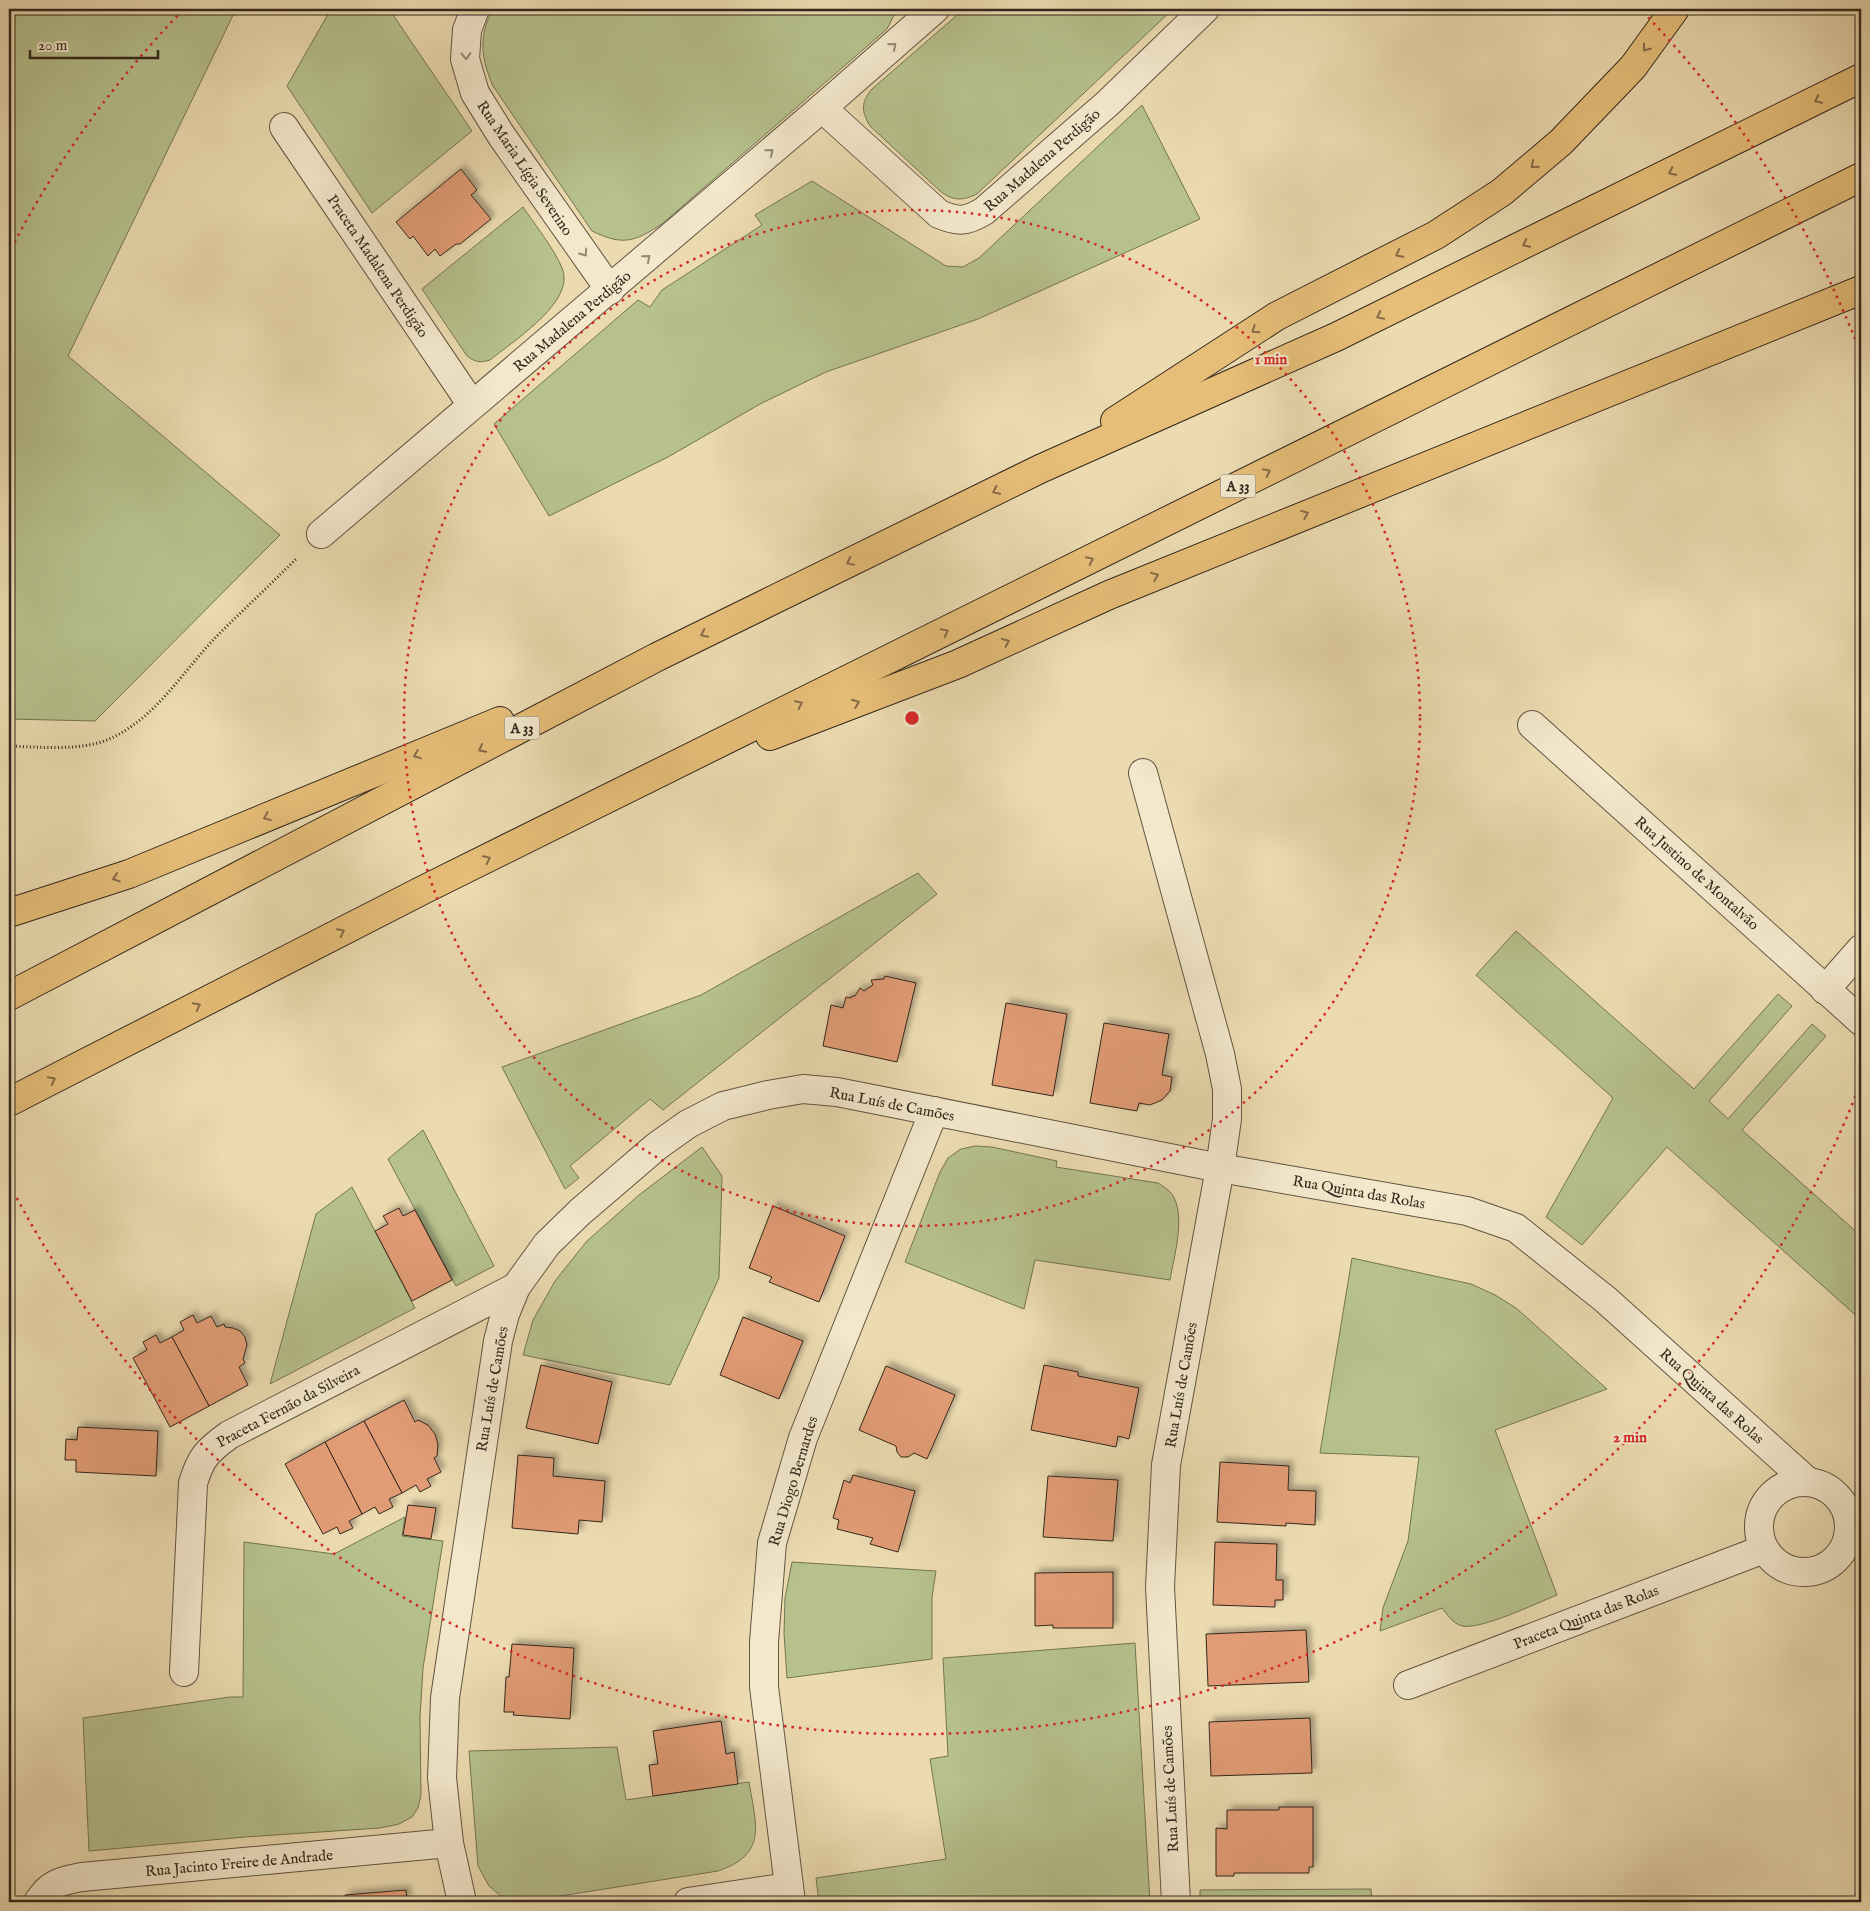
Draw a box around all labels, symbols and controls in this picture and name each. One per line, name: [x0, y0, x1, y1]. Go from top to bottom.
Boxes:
scale bar: [30, 28, 158, 60]
text: 20 m: [38, 36, 68, 55]
one-way arrow: [1644, 42, 1652, 51]
one-way arrow: [887, 43, 896, 52]
one-way arrow: [460, 52, 471, 60]
one-way arrow: [1814, 94, 1823, 104]
street label: Rua Maria Lígia Severino: [472, 97, 577, 239]
street label: Rua Madalena Perdigão: [980, 105, 1104, 216]
one-way arrow: [765, 149, 774, 158]
one-way arrow: [1531, 159, 1540, 168]
one-way arrow: [1668, 166, 1677, 176]
street label: Praceta Madalena Perdigão: [323, 191, 432, 341]
one-way arrow: [1522, 238, 1531, 248]
one-way arrow: [578, 247, 587, 257]
one-way arrow: [1395, 248, 1404, 258]
one-way arrow: [641, 255, 650, 264]
street label: Rua Madalena Perdigão: [509, 266, 635, 376]
one-way arrow: [1377, 309, 1386, 319]
one-way arrow: [1252, 324, 1261, 333]
text: 1 min: [1255, 350, 1287, 369]
one-way arrow: [1262, 468, 1271, 478]
road number: A 33: [1220, 474, 1256, 498]
one-way arrow: [992, 485, 1001, 495]
one-way arrow: [1300, 510, 1309, 521]
one-way arrow: [846, 556, 855, 566]
one-way arrow: [1085, 556, 1094, 566]
one-way arrow: [1150, 572, 1159, 582]
one-way arrow: [700, 628, 709, 638]
one-way arrow: [939, 628, 948, 638]
one-way arrow: [1001, 638, 1010, 648]
one-way arrow: [851, 699, 860, 709]
one-way arrow: [794, 700, 803, 711]
centre of rings: [903, 709, 921, 727]
road number: A 33: [504, 716, 540, 740]
one-way arrow: [478, 743, 487, 753]
one-way arrow: [414, 750, 422, 760]
one-way arrow: [263, 811, 272, 821]
street label: Rua Justino de Montalvão: [1630, 812, 1763, 934]
one-way arrow: [481, 855, 490, 865]
one-way arrow: [113, 872, 121, 882]
one-way arrow: [336, 928, 345, 938]
one-way arrow: [192, 1002, 201, 1012]
one-way arrow: [47, 1076, 56, 1086]
street label: Rua Luís de Camões: [828, 1083, 956, 1126]
street label: Rua Quinta das Rolas: [1291, 1171, 1427, 1213]
street label: Rua Luís de Camões: [1161, 1321, 1202, 1449]
street label: Rua Luís de Camões: [472, 1325, 513, 1453]
street label: Rua Quinta das Rolas: [1655, 1344, 1768, 1448]
street label: Praceta Fernão da Silveira: [213, 1360, 364, 1452]
street label: Rua Diogo Bernardes: [765, 1414, 822, 1548]
text: 2 min: [1613, 1428, 1647, 1447]
street label: Praceta Quinta das Rolas: [1511, 1581, 1662, 1654]
street label: Rua Luís de Camões: [1158, 1725, 1183, 1853]
street label: Rua Jacinto Freire de Andrade: [144, 1846, 334, 1881]

